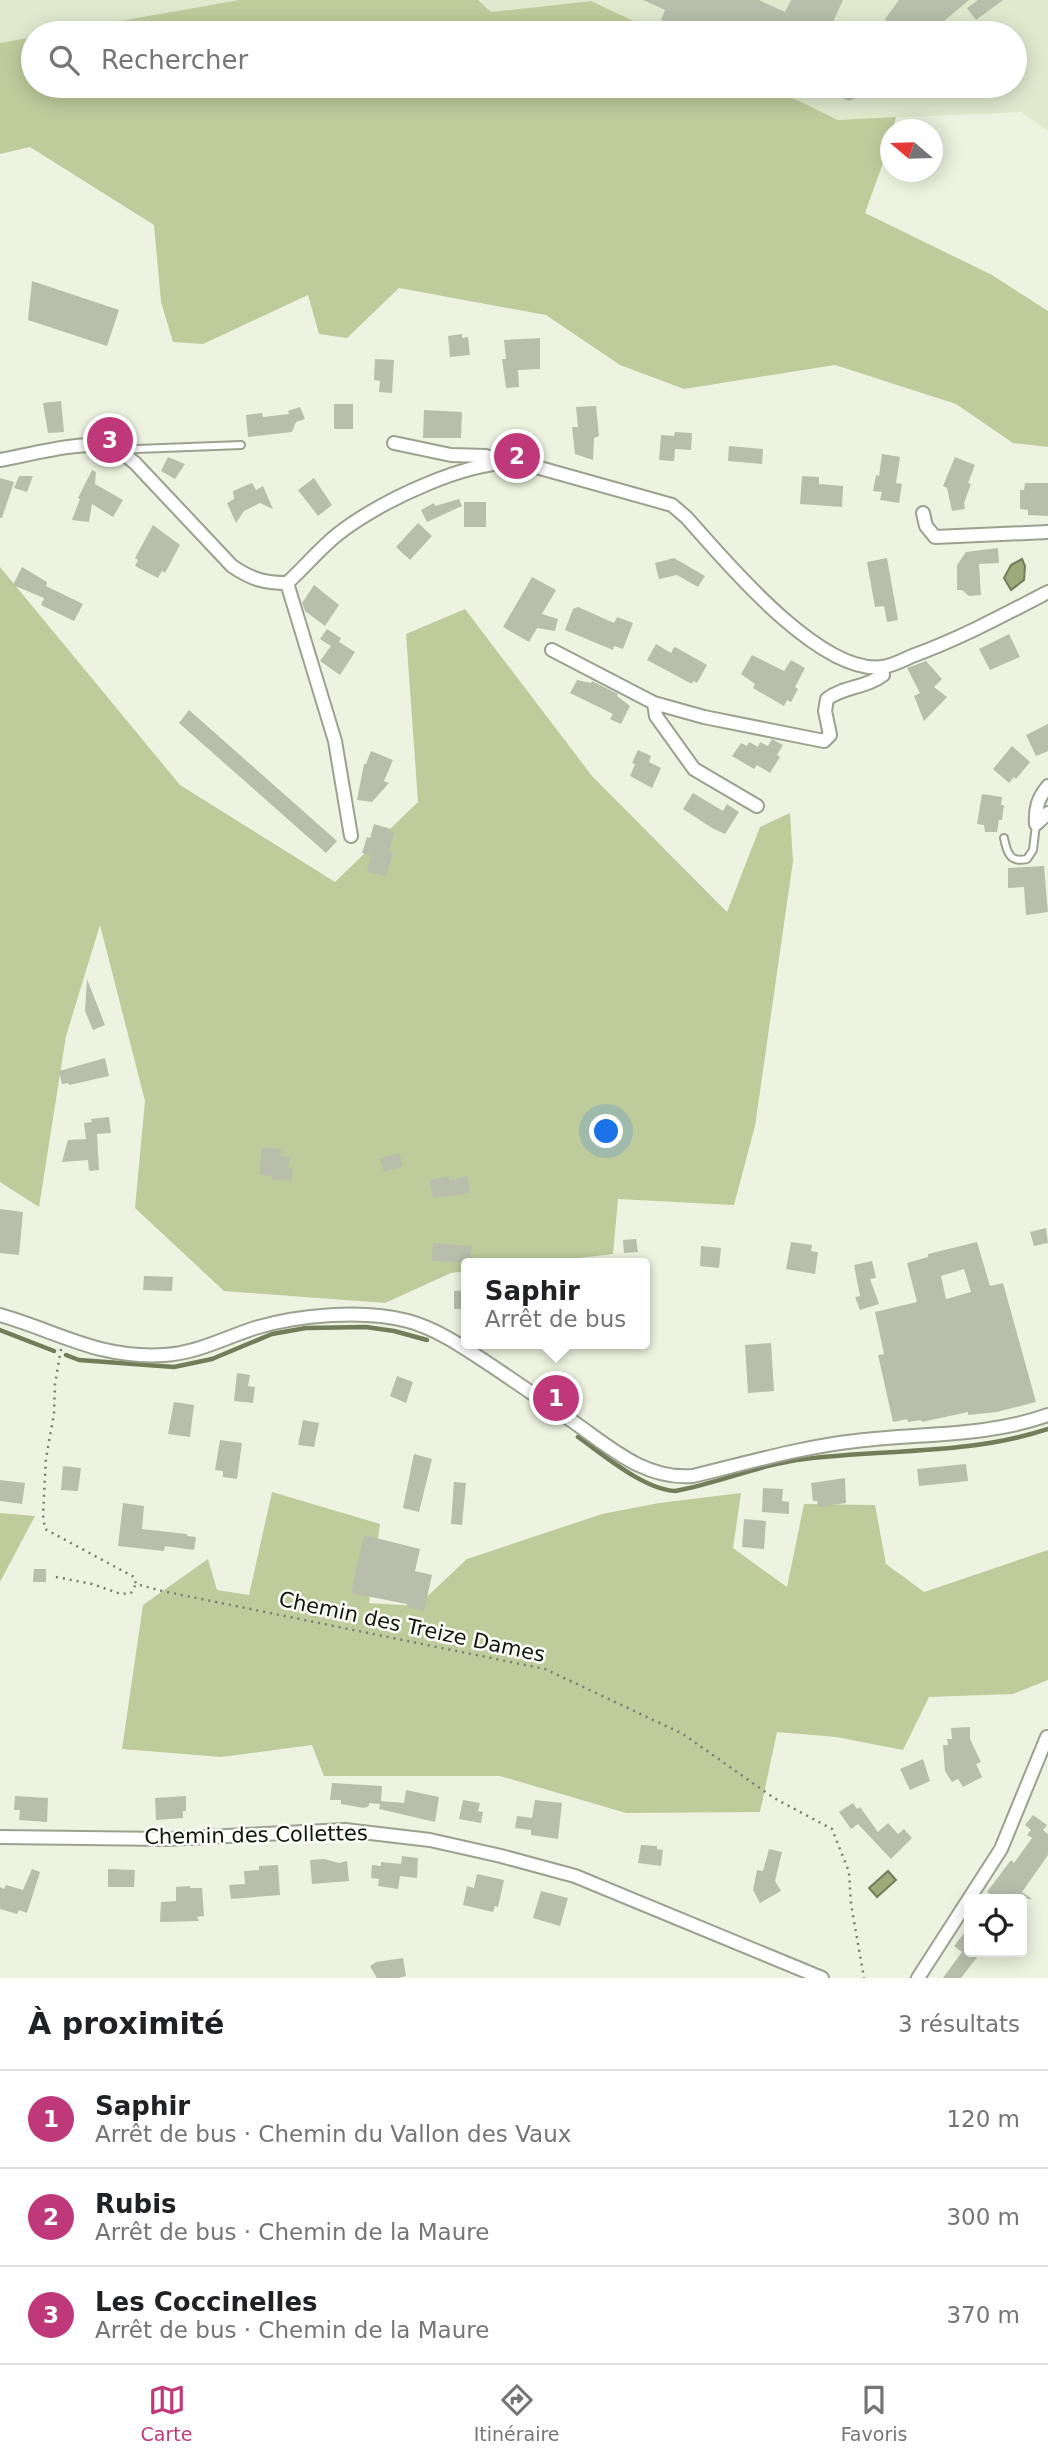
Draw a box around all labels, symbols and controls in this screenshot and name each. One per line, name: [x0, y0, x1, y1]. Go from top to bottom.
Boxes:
search box: [21, 21, 1027, 98]
icon: search: [45, 41, 83, 79]
text: Rechercher: [101, 45, 248, 75]
north arrow: [880, 119, 943, 182]
pin: 3: [87, 414, 133, 466]
pin: 2: [494, 430, 540, 482]
your location: [589, 1114, 623, 1148]
popup: [461, 1258, 650, 1349]
text: Saphir: [485, 1276, 580, 1306]
text: Arrêt de bus: [485, 1306, 626, 1332]
pin: 1: [533, 1372, 579, 1424]
street label: Chemin des Treize Dames: [277, 1587, 547, 1667]
street label: Chemin des Collettes: [144, 1821, 368, 1849]
map controls: [964, 1894, 1027, 1957]
button: locate: [964, 1894, 1027, 1957]
text: À proximité: [28, 2006, 224, 2041]
text: 3 résultats: [898, 2011, 1020, 2037]
text: Saphir: [95, 2091, 190, 2121]
text: 1: [43, 2106, 59, 2132]
text: 120 m: [946, 2106, 1020, 2132]
text: Arrêt de bus · Chemin du Vallon des Vaux: [95, 2121, 571, 2147]
text: Rubis: [95, 2189, 177, 2219]
text: 2: [43, 2204, 59, 2230]
text: 300 m: [946, 2204, 1020, 2230]
text: Arrêt de bus · Chemin de la Maure: [95, 2219, 489, 2245]
text: Les Coccinelles: [95, 2287, 318, 2317]
text: 3: [43, 2302, 59, 2328]
text: 370 m: [946, 2302, 1020, 2328]
text: Arrêt de bus · Chemin de la Maure: [95, 2317, 489, 2343]
tab: Carte: [141, 2381, 192, 2445]
tab: Itinéraire: [474, 2381, 560, 2445]
tab: Favoris: [841, 2381, 907, 2445]

